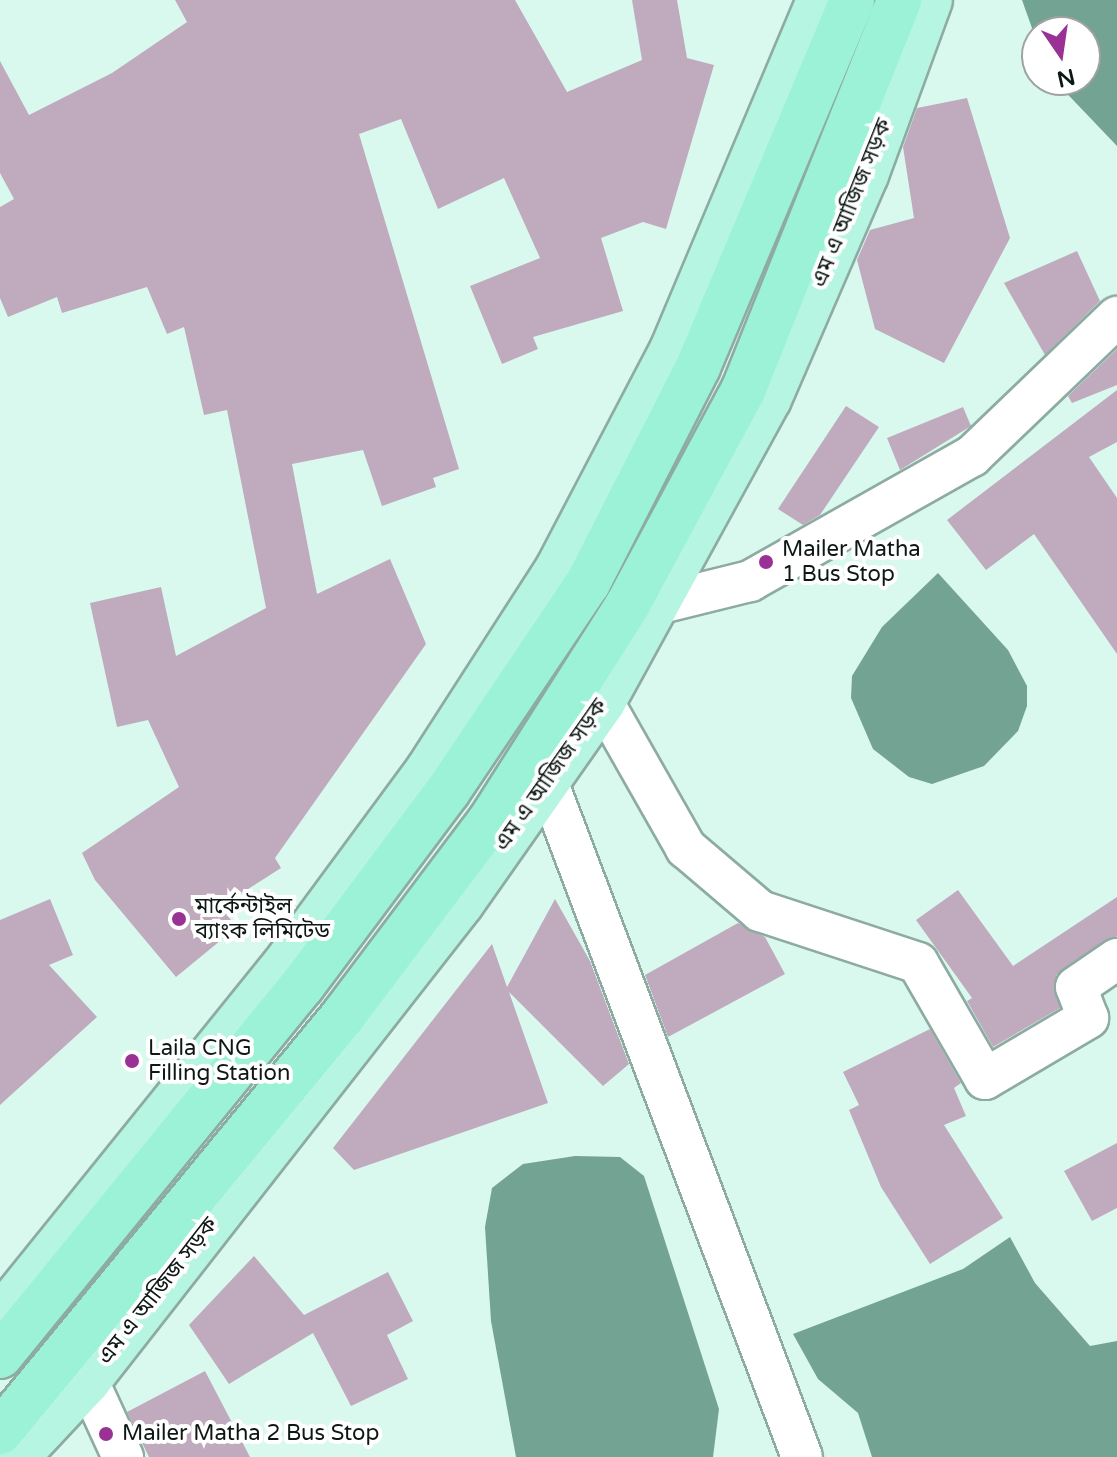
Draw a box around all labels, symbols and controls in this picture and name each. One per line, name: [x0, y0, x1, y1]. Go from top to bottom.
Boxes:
north arrow: [1021, 16, 1101, 96]
text: N: [1054, 63, 1077, 92]
street label: এম এ আজিজ সড়ক: [806, 115, 898, 291]
place label: Mailer Matha 1 Bus Stop: [782, 536, 921, 588]
marker: Mailer Matha 1 Bus Stop: [757, 553, 775, 571]
street label: এম এ আজিজ সড়ক: [489, 694, 613, 856]
place label: মার্কেন্টাইল ব্যাংক লিমিটেড: [195, 893, 330, 944]
marker: মার্কেন্টাইল ব্যাংক লিমিটেড: [170, 910, 188, 928]
place label: Laila CNG Filling Station: [148, 1035, 290, 1086]
marker: Laila CNG Filling Station: [123, 1052, 141, 1070]
street label: এম এ আজিজ সড়ক: [92, 1212, 224, 1370]
place label: Mailer Matha 2 Bus Stop: [122, 1421, 379, 1447]
marker: Mailer Matha 2 Bus Stop: [97, 1425, 115, 1443]

